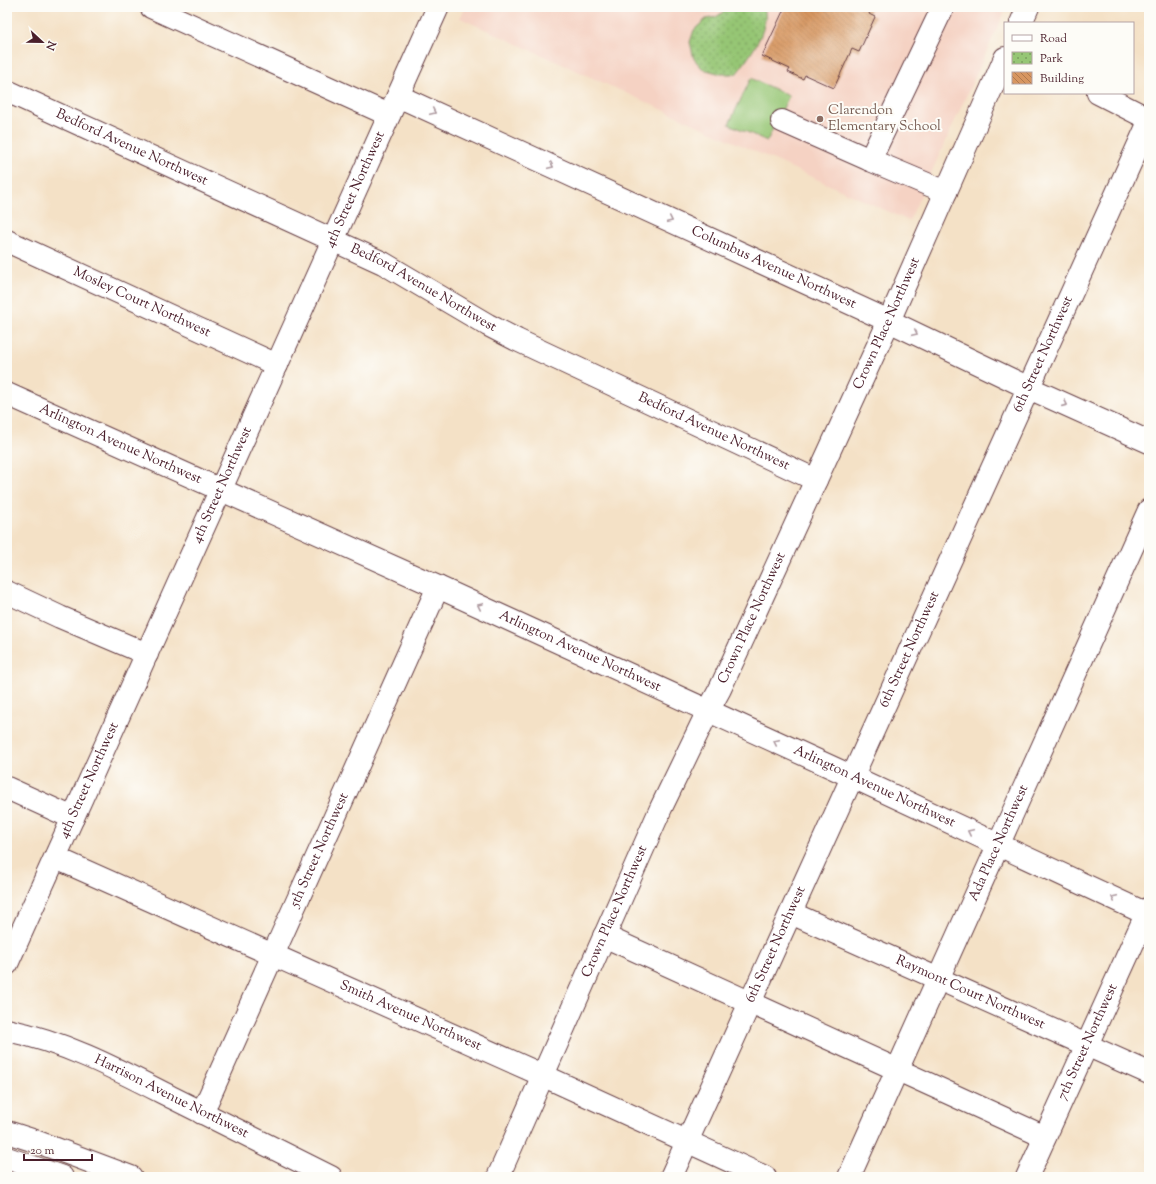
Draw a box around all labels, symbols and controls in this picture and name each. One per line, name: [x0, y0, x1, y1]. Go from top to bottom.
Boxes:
north arrow: [22, 22, 62, 62]
legend: [1004, 22, 1134, 94]
text: Road: [1040, 30, 1067, 48]
text: N: [41, 37, 60, 53]
text: Park: [1040, 50, 1063, 68]
text: Building: [1040, 70, 1084, 88]
place label: Clarendon Elementary School: [828, 101, 941, 137]
street label: Bedford Avenue Northwest: [52, 105, 211, 192]
one-way arrow: [429, 107, 437, 115]
marker: Clarendon Elementary School: [815, 114, 825, 124]
street label: 4th Street Northwest: [321, 128, 391, 251]
one-way arrow: [547, 161, 555, 169]
one-way arrow: [665, 215, 673, 223]
street label: Columbus Avenue Northwest: [688, 222, 859, 315]
street label: Bedford Avenue Northwest: [347, 239, 500, 338]
street label: Crown Place Northwest: [849, 254, 926, 393]
street label: Mosley Court Northwest: [69, 263, 214, 343]
street label: 6th Street Northwest: [1009, 293, 1079, 416]
one-way arrow: [911, 328, 918, 336]
street label: Bedford Avenue Northwest: [634, 388, 793, 476]
one-way arrow: [1060, 399, 1068, 407]
street label: Arlington Avenue Northwest: [36, 400, 205, 490]
street label: 4th Street Northwest: [188, 424, 258, 547]
street label: Crown Place Northwest: [714, 549, 791, 687]
street label: 6th Street Northwest: [875, 588, 945, 711]
one-way arrow: [476, 603, 484, 611]
street label: Arlington Avenue Northwest: [495, 606, 664, 698]
street label: 4th Street Northwest: [55, 719, 125, 842]
one-way arrow: [773, 739, 780, 747]
street label: Arlington Avenue Northwest: [790, 741, 959, 833]
street label: Ada Place Northwest: [964, 782, 1034, 905]
street label: 5th Street Northwest: [285, 790, 354, 912]
one-way arrow: [967, 829, 975, 837]
street label: Crown Place Northwest: [577, 842, 653, 981]
street label: 6th Street Northwest: [741, 883, 811, 1006]
one-way arrow: [1110, 895, 1118, 903]
street label: Raymont Court Northwest: [892, 951, 1048, 1035]
street label: Smith Avenue Northwest: [336, 976, 485, 1057]
street label: 7th Street Northwest: [1053, 981, 1123, 1104]
street label: Harrison Avenue Northwest: [91, 1051, 252, 1144]
scale bar: [24, 1136, 92, 1162]
text: 20 m: [30, 1142, 55, 1160]

